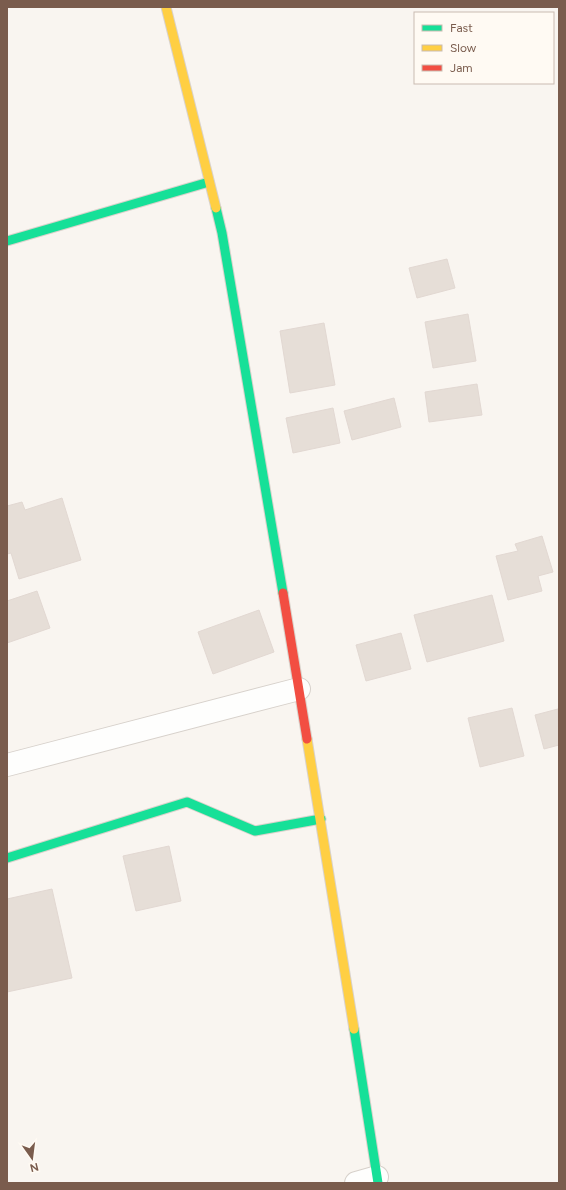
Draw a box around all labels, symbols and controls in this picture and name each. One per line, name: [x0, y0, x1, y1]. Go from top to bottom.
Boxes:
legend: [414, 12, 554, 84]
text: Fast: [450, 21, 473, 35]
text: Slow: [450, 41, 477, 55]
text: Jam: [450, 61, 473, 75]
north arrow: [12, 1138, 52, 1178]
text: N: [29, 1160, 40, 1175]

